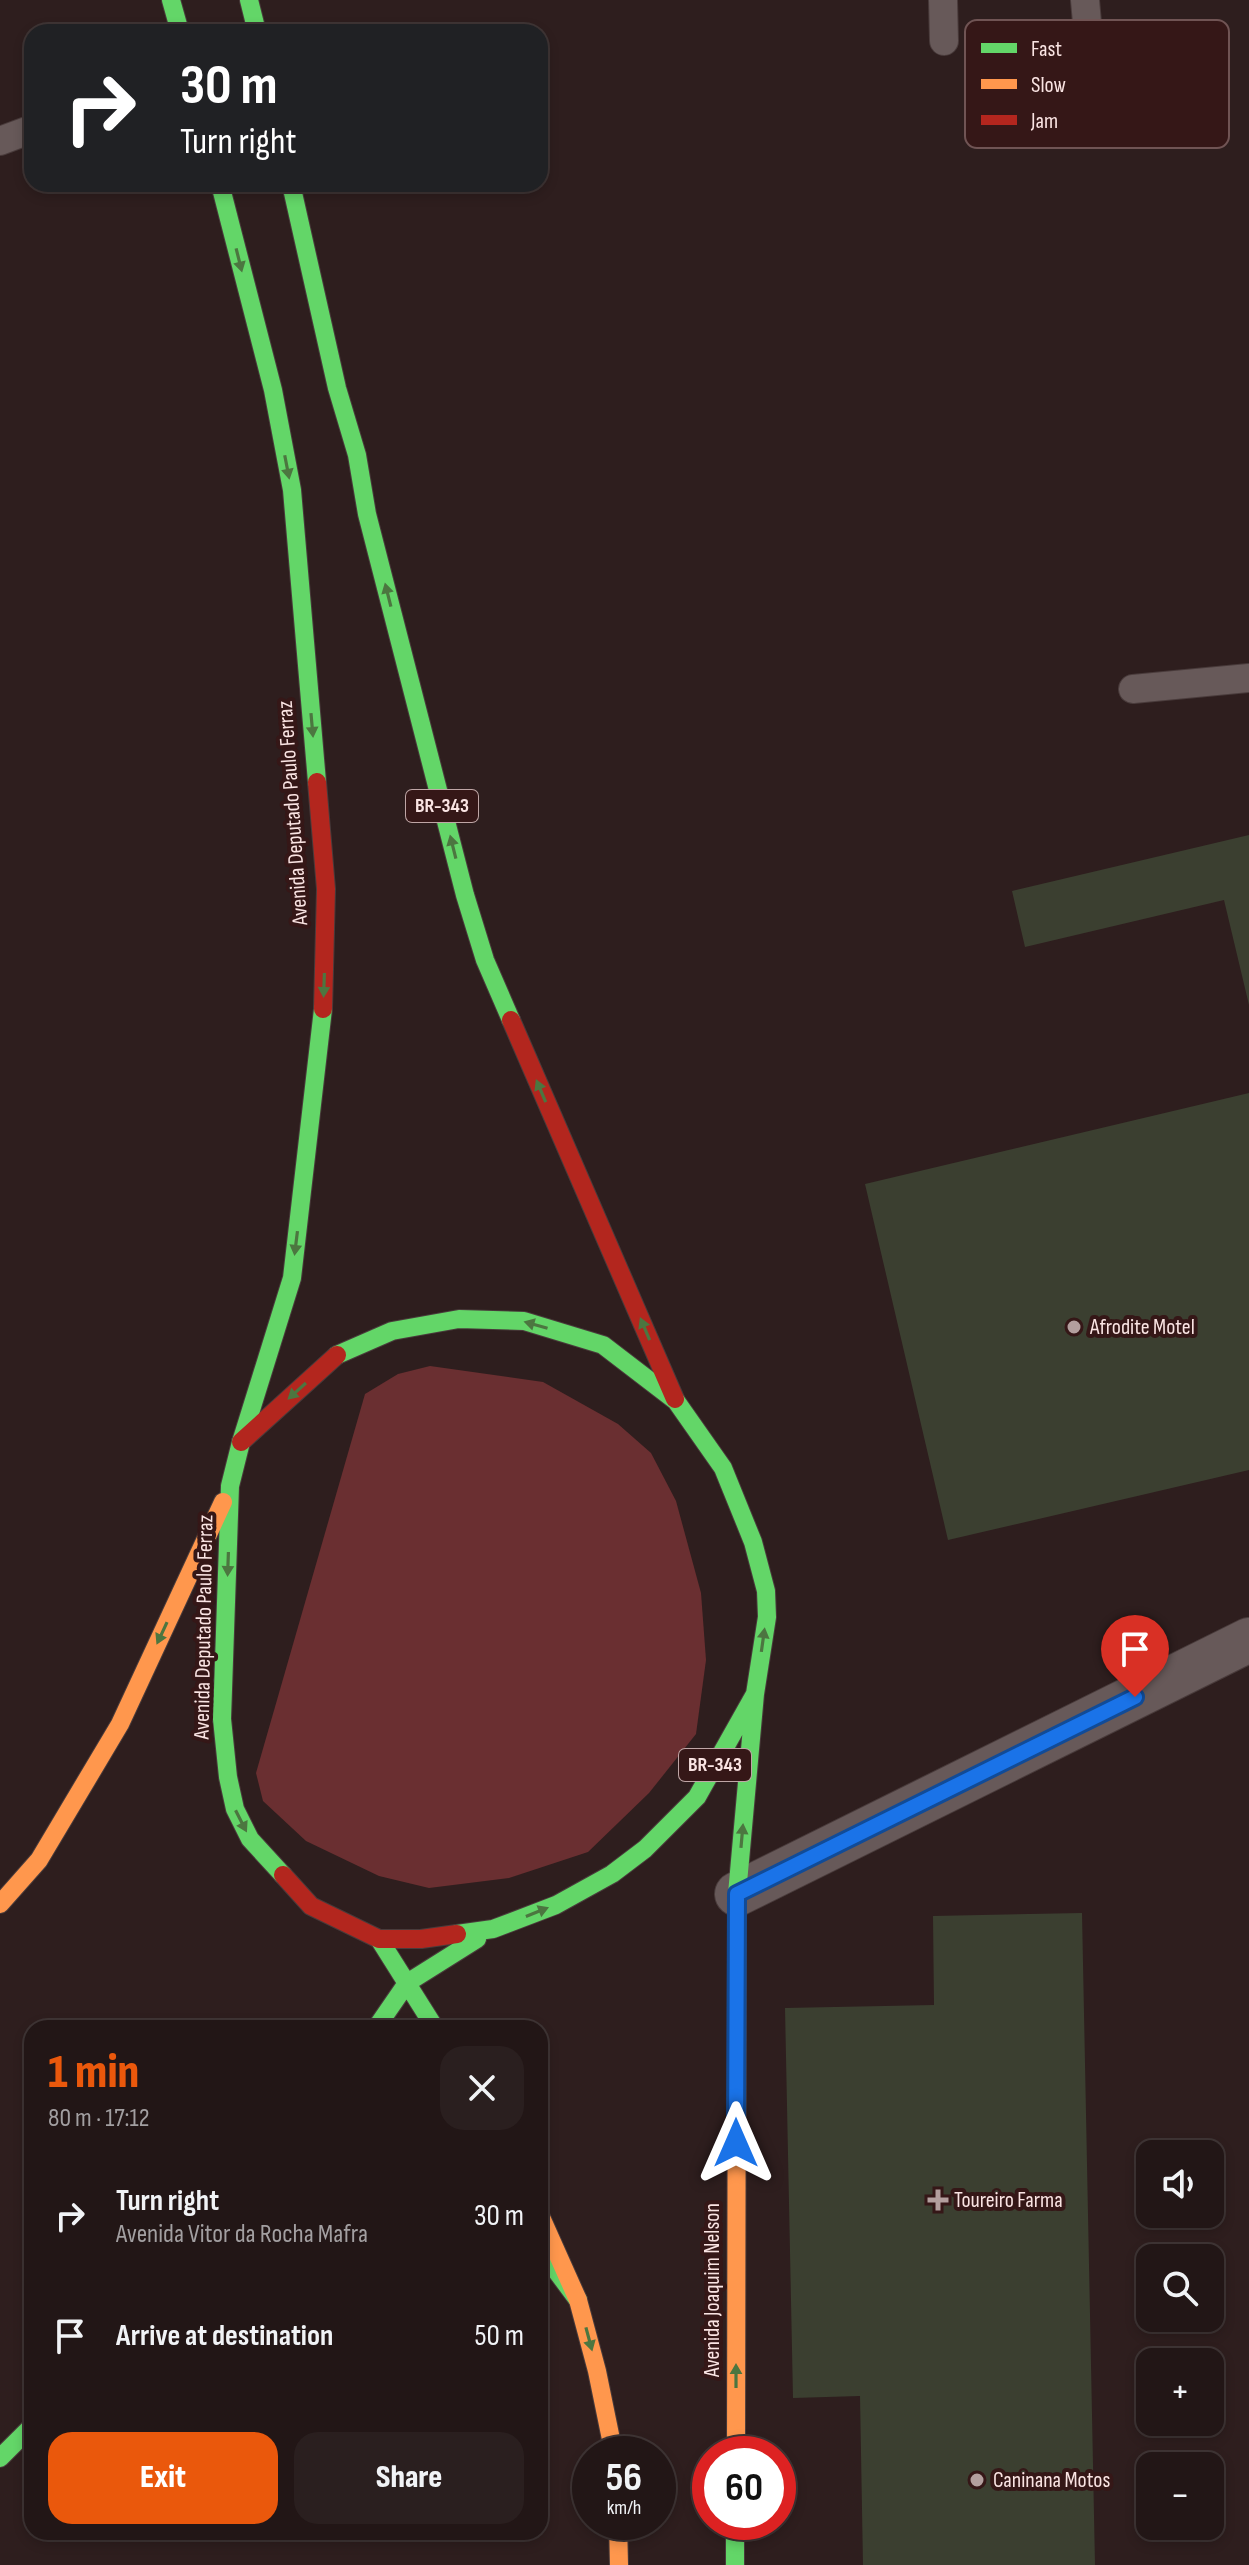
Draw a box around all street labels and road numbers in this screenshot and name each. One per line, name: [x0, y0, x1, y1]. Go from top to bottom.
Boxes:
street label: Avenida Deputado Paulo Ferraz: [272, 700, 314, 927]
road number: BR-343: [406, 790, 478, 822]
street label: Avenida Deputado Paulo Ferraz: [189, 1514, 219, 1741]
road number: BR-343: [679, 1749, 751, 1781]
street label: Avenida Joaquim Nelson: [699, 2203, 726, 2378]

